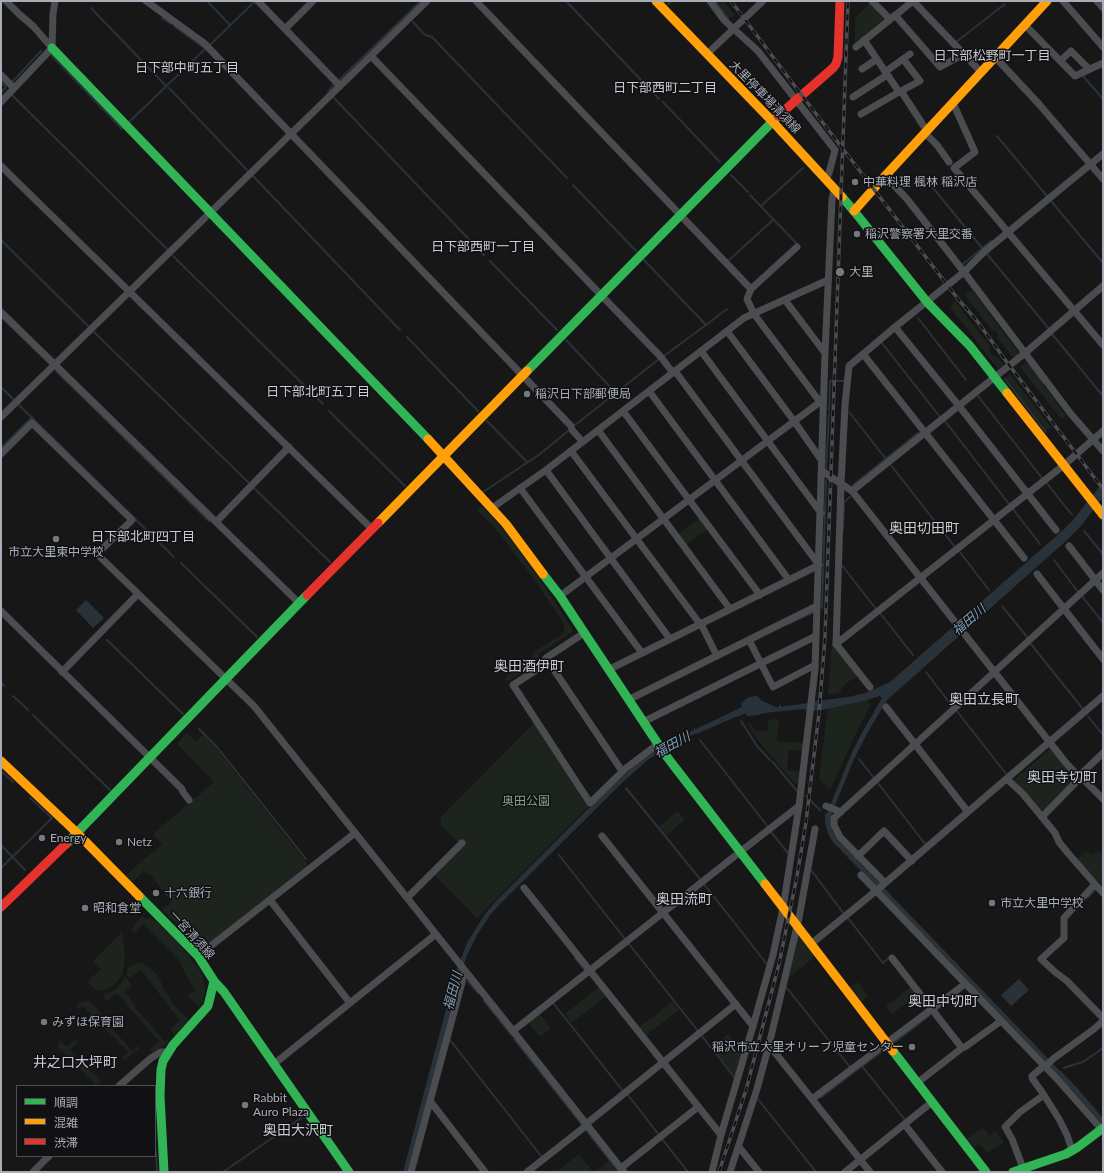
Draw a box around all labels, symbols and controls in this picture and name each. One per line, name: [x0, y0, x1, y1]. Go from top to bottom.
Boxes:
district label: 日下部松野町一丁目: [934, 48, 1050, 64]
street label: 大里停車場清須線: [726, 57, 804, 137]
district label: 日下部中町五丁目: [135, 60, 239, 76]
district label: 日下部西町二丁目: [613, 80, 717, 96]
place label: 中華料理 楓林 稲沢店: [863, 175, 977, 189]
marker: 中華料理 楓林 稲沢店: [850, 177, 860, 187]
place label: 稲沢警察署大里交番: [865, 227, 973, 241]
marker: 稲沢警察署大里交番: [852, 229, 862, 239]
district label: 日下部西町一丁目: [431, 239, 535, 255]
place label: 大里: [849, 265, 873, 279]
marker: 大里: [834, 266, 846, 278]
district label: 日下部北町五丁目: [266, 384, 370, 400]
place label: 稲沢日下部郵便局: [535, 387, 631, 401]
marker: 稲沢日下部郵便局: [522, 389, 532, 399]
district label: 奥田切田町: [889, 520, 959, 536]
district label: 日下部北町四丁目: [91, 529, 195, 545]
marker: 市立大里東中学校: [51, 534, 61, 544]
place label: 市立大里東中学校: [8, 545, 104, 559]
water label: 福田川: [949, 601, 989, 639]
district label: 奥田酒伊町: [494, 658, 564, 674]
district label: 奥田立長町: [949, 691, 1019, 707]
water label: 福田川: [651, 729, 693, 761]
district label: 奥田寺切町: [1027, 769, 1097, 785]
park label: 奥田公園: [502, 794, 550, 808]
place label: Energy: [50, 831, 86, 845]
marker: Energy: [37, 833, 47, 843]
place label: Netz: [127, 835, 152, 849]
marker: Netz: [114, 837, 124, 847]
place label: 十六銀行: [164, 886, 212, 900]
marker: 十六銀行: [151, 888, 161, 898]
district label: 奥田流町: [656, 891, 712, 907]
place label: 市立大里中学校: [1000, 896, 1084, 910]
marker: 市立大里中学校: [987, 898, 997, 908]
place label: 昭和食堂: [93, 901, 141, 915]
marker: 昭和食堂: [80, 903, 90, 913]
street label: 一宮清須線: [167, 908, 217, 962]
water label: 福田川: [440, 970, 466, 1012]
district label: 奥田中切町: [908, 993, 978, 1009]
place label: みずほ保育園: [52, 1015, 124, 1029]
marker: みずほ保育園: [39, 1017, 49, 1027]
place label: 稲沢市立大里オリーブ児童センター: [712, 1040, 904, 1054]
marker: 稲沢市立大里オリーブ児童センター: [907, 1042, 917, 1052]
district label: 井之口大坪町: [33, 1054, 117, 1070]
legend: [16, 1085, 156, 1157]
place label: Rabbit Auro Plaza: [253, 1091, 309, 1119]
text: 順調: [54, 1095, 78, 1110]
marker: Rabbit Auro Plaza: [240, 1100, 250, 1110]
text: 混雑: [54, 1115, 78, 1130]
district label: 奥田大沢町: [263, 1122, 333, 1138]
text: 渋滞: [54, 1135, 78, 1150]

